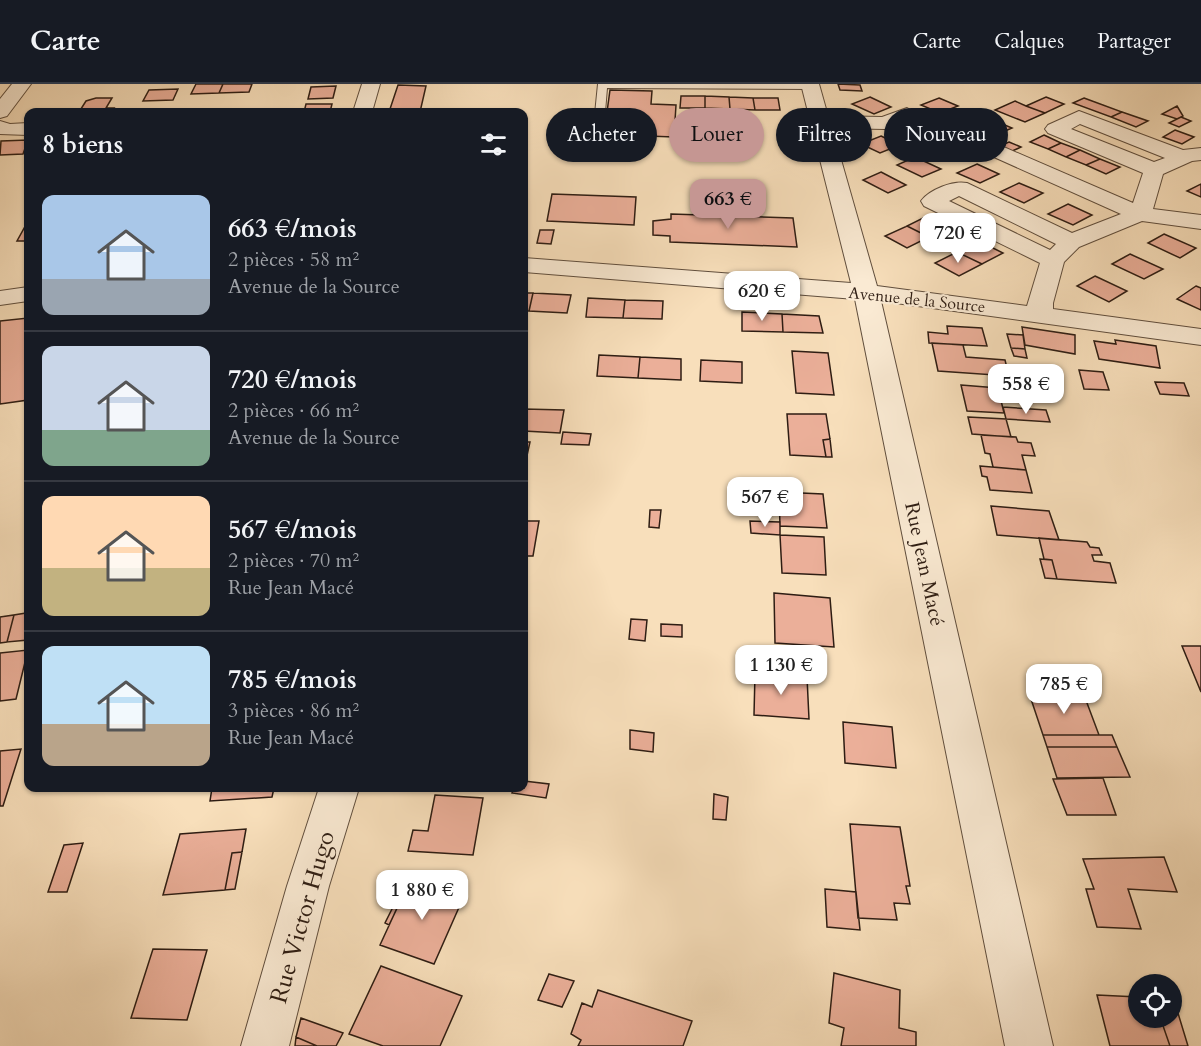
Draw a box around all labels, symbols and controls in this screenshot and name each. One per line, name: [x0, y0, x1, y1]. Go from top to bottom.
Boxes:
text: Carte: [30, 22, 101, 60]
text: Carte: [912, 27, 961, 56]
text: Calques: [994, 27, 1064, 56]
text: Partager: [1097, 27, 1171, 56]
chip: Acheter: [546, 108, 657, 162]
chip: Louer: [669, 108, 764, 162]
chip: Filtres: [776, 108, 872, 162]
chip: Nouveau: [884, 108, 1008, 162]
text: 8 biens: [42, 127, 123, 162]
icon: filters: [477, 128, 510, 161]
pin: 663 €: [686, 179, 770, 230]
text: 663 €: [704, 185, 752, 212]
text: 663 €/mois: [228, 211, 357, 246]
pin: 720 €: [916, 213, 1000, 264]
icon: home: [90, 219, 162, 291]
text: 720 €: [934, 219, 982, 246]
text: 2 pièces · 58 m²: [228, 246, 359, 273]
pin: 620 €: [720, 271, 804, 322]
text: Avenue de la Source: [228, 273, 400, 300]
text: 620 €: [738, 277, 786, 304]
street label: Avenue de la Source: [847, 282, 986, 318]
text: 720 €/mois: [228, 362, 357, 397]
pin: 558 €: [984, 364, 1068, 415]
icon: home: [90, 370, 162, 442]
text: 558 €: [1002, 370, 1050, 397]
text: 2 pièces · 66 m²: [228, 397, 359, 424]
text: Avenue de la Source: [228, 424, 400, 451]
pin: 567 €: [723, 477, 807, 528]
text: 567 €: [741, 483, 789, 510]
street label: Rue Jean Macé: [898, 500, 951, 629]
text: 567 €/mois: [228, 512, 357, 547]
icon: home: [90, 520, 162, 592]
text: 2 pièces · 70 m²: [228, 547, 359, 574]
text: Rue Jean Macé: [228, 574, 354, 601]
pin: 1 130 €: [726, 645, 836, 696]
text: 1 130 €: [749, 651, 813, 678]
text: 785 €/mois: [228, 662, 357, 697]
pin: 785 €: [1022, 664, 1106, 715]
icon: home: [90, 670, 162, 742]
text: 785 €: [1040, 670, 1088, 697]
text: 3 pièces · 86 m²: [228, 697, 359, 724]
text: Rue Jean Macé: [228, 724, 354, 751]
street label: Rue Victor Hugo: [262, 827, 343, 1007]
pin: 1 880 €: [367, 870, 477, 921]
text: 1 880 €: [390, 876, 454, 903]
map controls: [1128, 974, 1182, 1028]
button: locate: [1128, 974, 1182, 1028]

